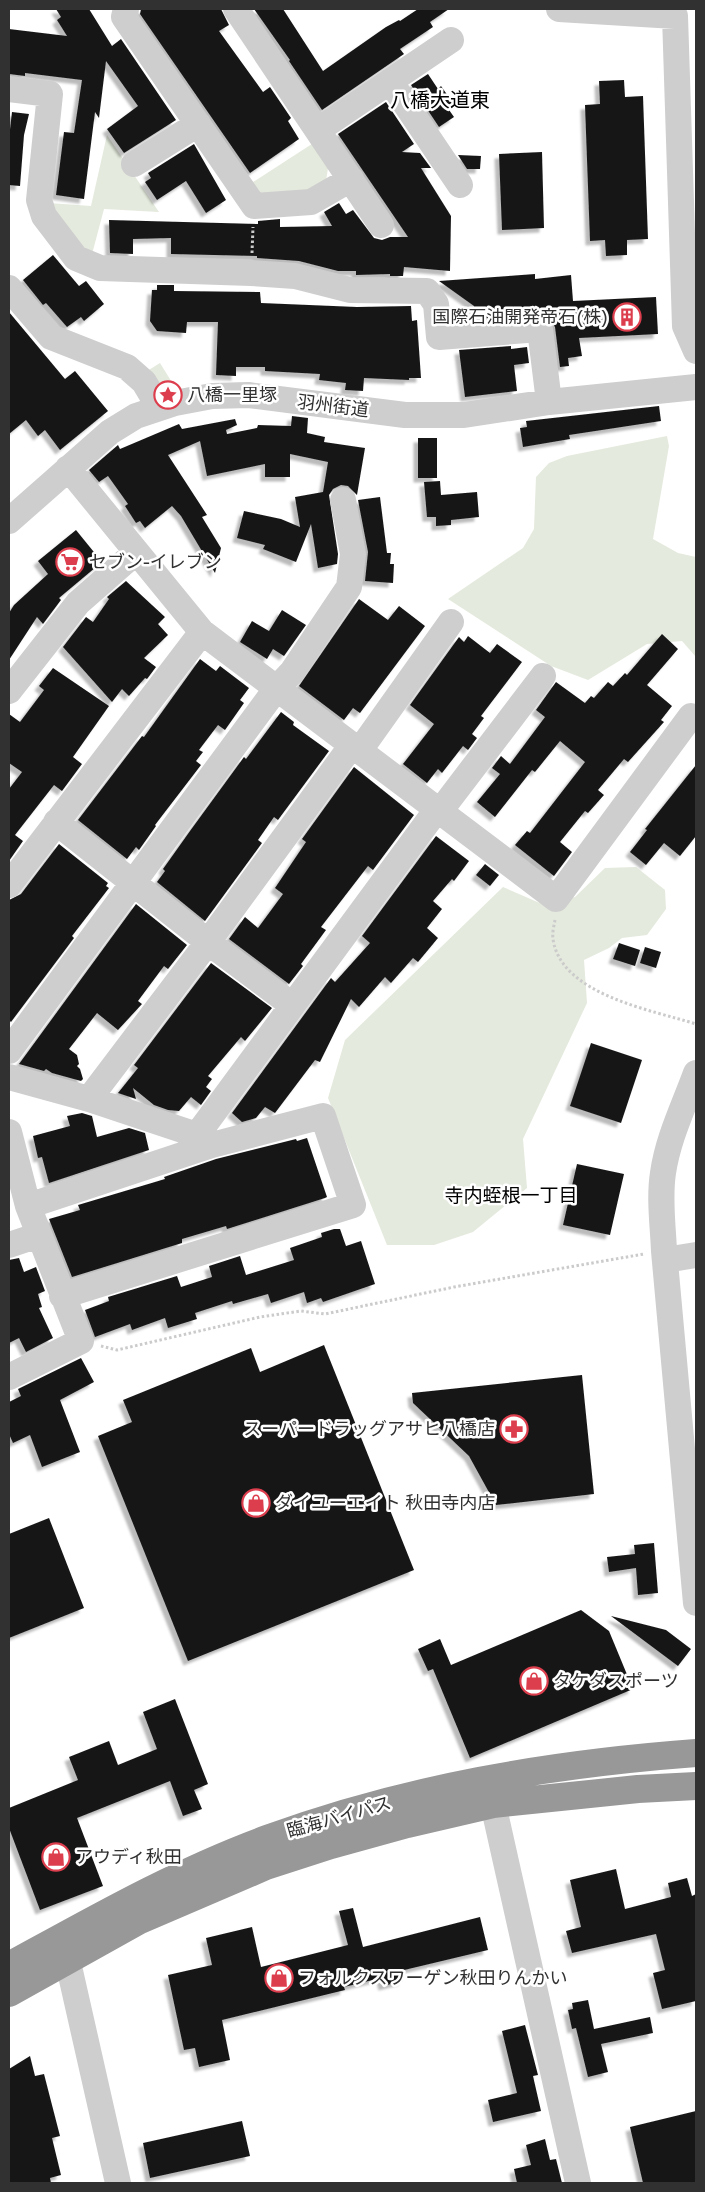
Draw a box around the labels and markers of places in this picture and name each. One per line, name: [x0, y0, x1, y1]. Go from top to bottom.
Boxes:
building icon: 国際石油開発帝石(株): [612, 302, 642, 332]
place label: 国際石油開発帝石(株): [432, 305, 608, 327]
place icon: 八橋一里塚: [153, 380, 183, 410]
place label: 八橋一里塚: [187, 383, 277, 405]
supermarket icon: セブン-イレブン: [55, 547, 85, 577]
place label: セブン-イレブン: [89, 550, 222, 572]
pharmacy icon: スーパードラッグアサヒ八橋店: [499, 1414, 529, 1444]
place label: スーパードラッグアサヒ八橋店: [243, 1417, 495, 1439]
shop icon: ダイユーエイト 秋田寺内店: [241, 1488, 271, 1518]
place label: ダイユーエイト 秋田寺内店: [275, 1491, 495, 1513]
shop icon: タケダスポーツ: [519, 1666, 549, 1696]
place label: タケダスポーツ: [553, 1669, 679, 1691]
shop icon: アウディ秋田: [41, 1842, 71, 1872]
place label: アウディ秋田: [75, 1845, 182, 1867]
shop icon: フォルクスワーゲン秋田りんかい: [264, 1963, 294, 1993]
place label: フォルクスワーゲン秋田りんかい: [298, 1966, 567, 1988]

